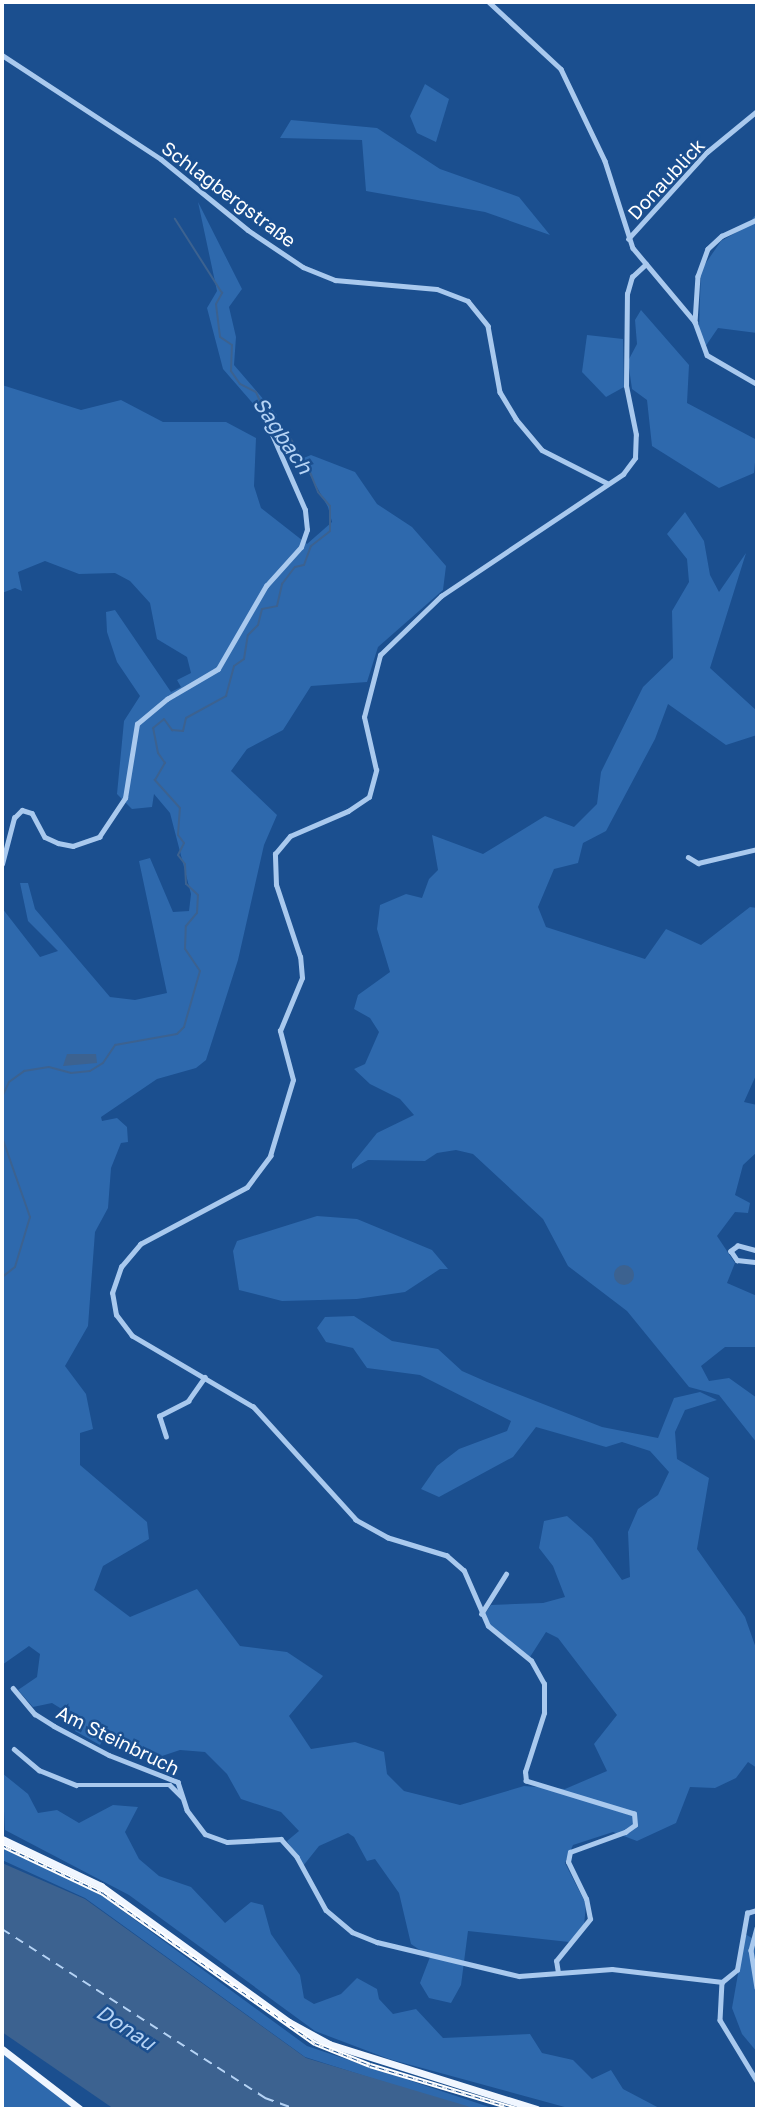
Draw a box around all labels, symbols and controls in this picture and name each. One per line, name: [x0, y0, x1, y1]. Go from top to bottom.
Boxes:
street label: Donaublick: [623, 134, 709, 224]
street label: Schlagbergstraße: [157, 136, 301, 252]
water label: Sagbach: [248, 392, 318, 478]
street label: Am Steinbruch: [53, 1700, 183, 1780]
water label: Donau: [92, 1999, 160, 2055]

